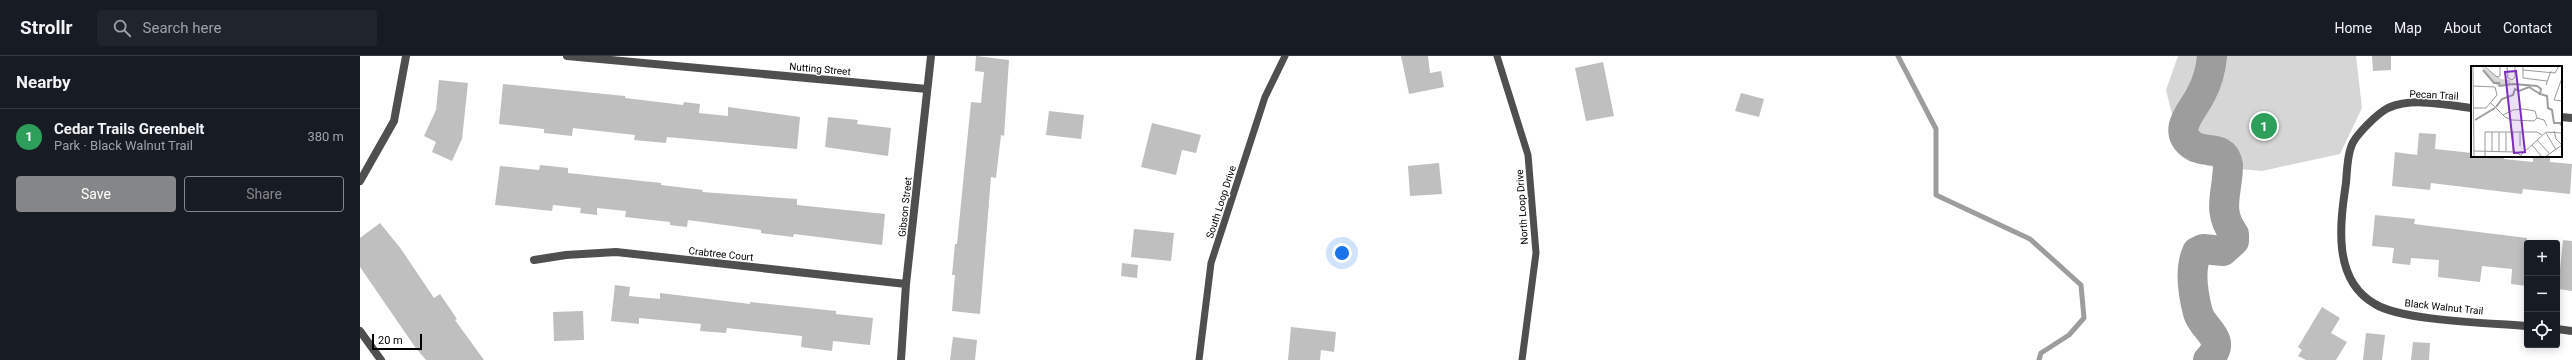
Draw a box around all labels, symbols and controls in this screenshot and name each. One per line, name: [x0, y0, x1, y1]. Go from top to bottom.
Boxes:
search box: [97, 10, 377, 46]
text: Strollr: [20, 16, 73, 39]
icon: search: [111, 17, 133, 39]
text: Search here: [143, 19, 221, 37]
text: Home: [2334, 20, 2372, 36]
text: Map: [2394, 20, 2422, 36]
text: About: [2444, 20, 2481, 36]
text: Contact: [2503, 20, 2552, 36]
street label: Nutting Street: [789, 61, 851, 77]
inset map: [2471, 66, 2562, 157]
text: Nearby: [16, 72, 71, 92]
street label: Pecan Trail: [2409, 88, 2459, 102]
pin: 1: [2251, 111, 2277, 141]
text: Cedar Trails Greenbelt: [54, 120, 204, 138]
text: 1: [25, 129, 33, 144]
text: 380 m: [307, 129, 344, 144]
text: Park · Black Walnut Trail: [54, 138, 193, 153]
street label: South Loop Drive: [1204, 164, 1238, 240]
street label: North Loop Drive: [1514, 169, 1530, 245]
button: Save: [16, 176, 176, 212]
button: Share: [184, 176, 344, 212]
street label: Gibson Street: [896, 177, 914, 237]
map controls: [2524, 240, 2560, 348]
button: +: [2524, 240, 2560, 276]
your location: [1332, 243, 1352, 263]
street label: Crabtree Court: [688, 245, 754, 263]
button: −: [2524, 276, 2560, 312]
street label: Black Walnut Trail: [2404, 297, 2484, 317]
button: locate: [2524, 312, 2560, 348]
scale bar: [372, 332, 422, 351]
text: 20 m: [378, 334, 403, 347]

